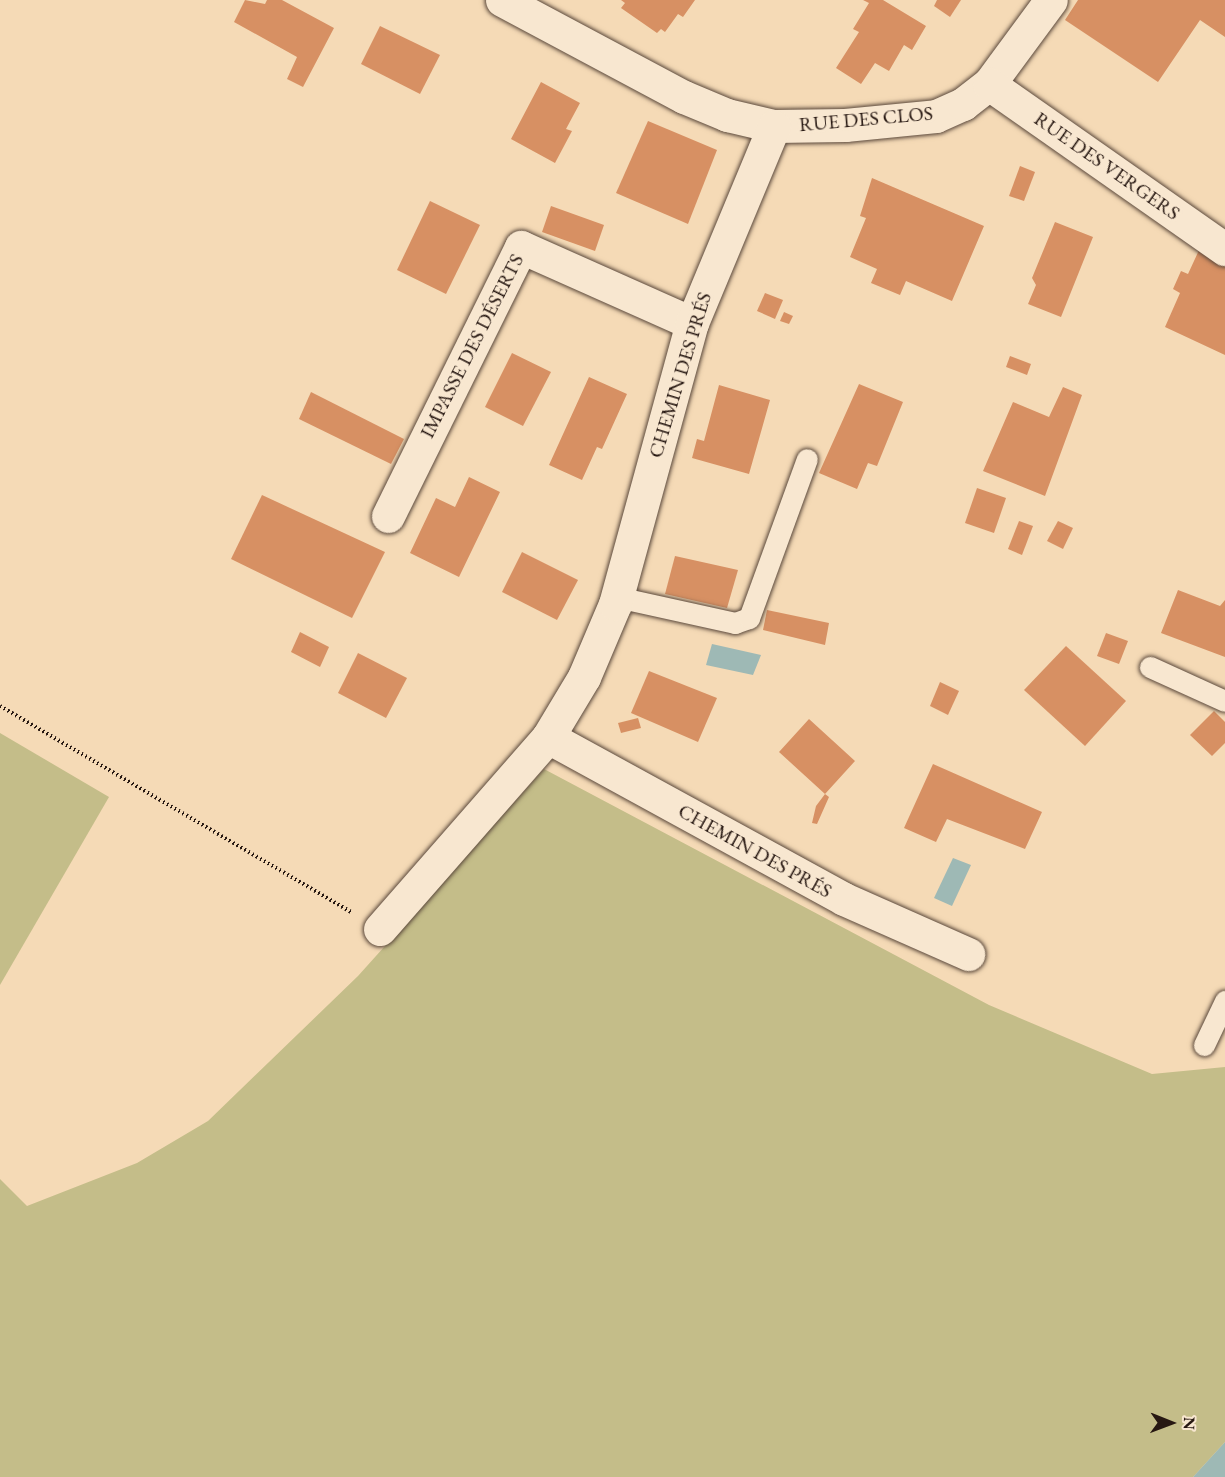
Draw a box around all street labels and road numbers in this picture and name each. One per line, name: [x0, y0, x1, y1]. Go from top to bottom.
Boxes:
street label: RUE DES CLOS: [798, 101, 934, 137]
street label: RUE DES VERGERS: [1030, 107, 1184, 225]
street label: IMPASSE DES DÉSERTS: [415, 250, 529, 442]
street label: CHEMIN DES PRÉS: [643, 289, 717, 461]
street label: CHEMIN DES PRÉS: [674, 799, 836, 903]

